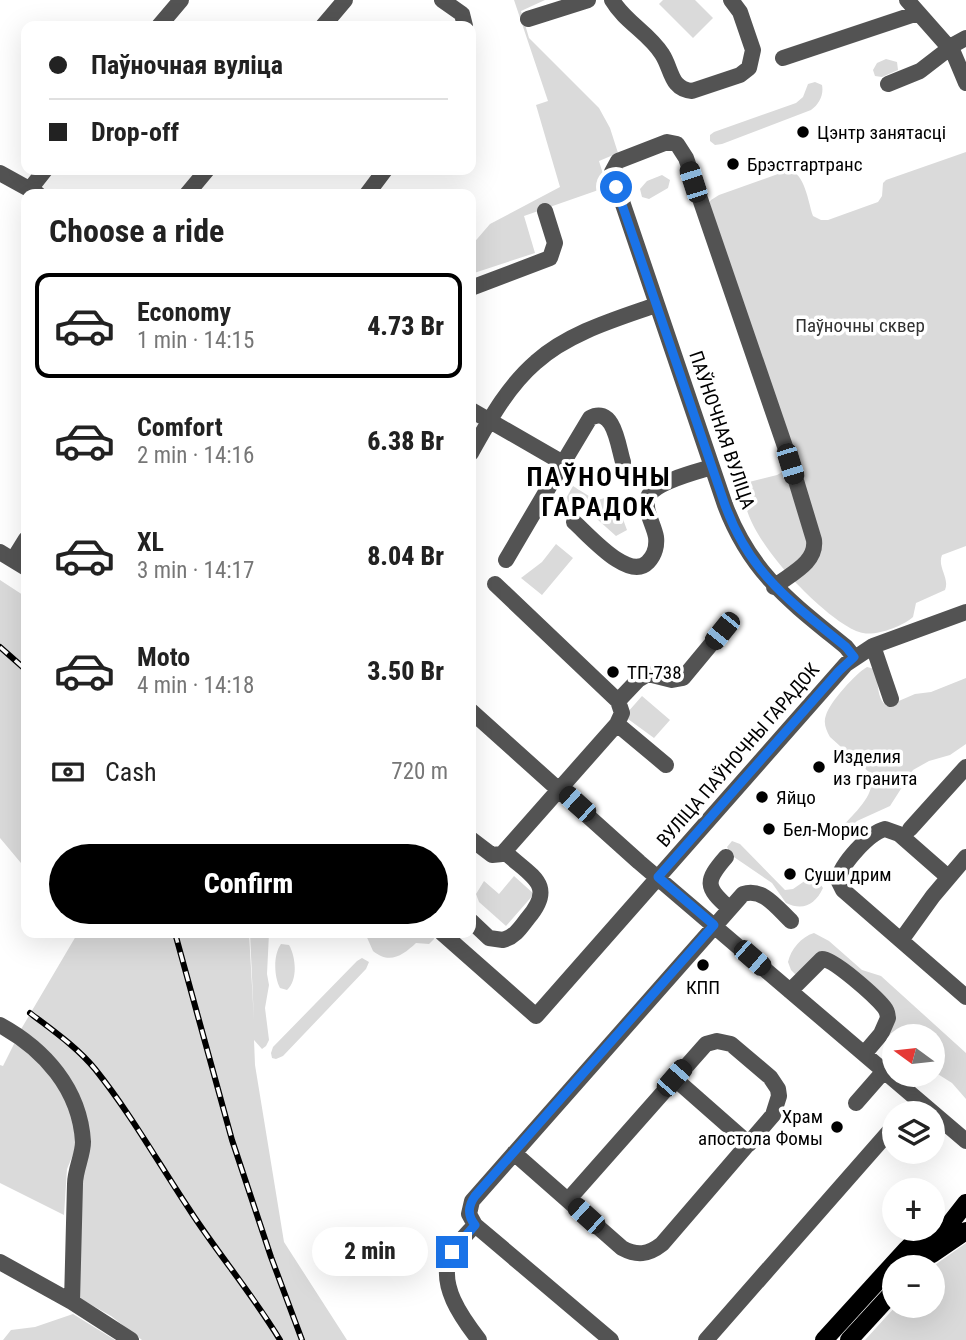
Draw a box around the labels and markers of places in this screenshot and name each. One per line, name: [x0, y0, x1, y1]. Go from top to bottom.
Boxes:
place label: Цэнтр занятасці: [817, 121, 946, 144]
marker: Цэнтр занятасці: [795, 124, 811, 140]
place label: Брэстгартранс: [747, 153, 863, 176]
marker: Брэстгартранс: [725, 156, 741, 172]
place label: ТП-738: [627, 661, 682, 684]
marker: ТП-738: [605, 664, 621, 680]
place label: Изделия из гранита: [833, 745, 917, 790]
marker: Изделия из гранита: [811, 759, 827, 775]
place label: Яйцо: [776, 786, 816, 809]
marker: Яйцо: [754, 789, 770, 805]
place label: Бел-Морис: [783, 818, 869, 841]
marker: Бел-Морис: [761, 821, 777, 837]
place label: Суши дрим: [804, 863, 892, 886]
marker: Суши дрим: [782, 866, 798, 882]
marker: КПП: [695, 957, 711, 973]
place label: КПП: [686, 976, 720, 999]
place label: Храм апостола Фомы: [698, 1105, 823, 1150]
marker: Храм апостола Фомы: [829, 1119, 845, 1135]

